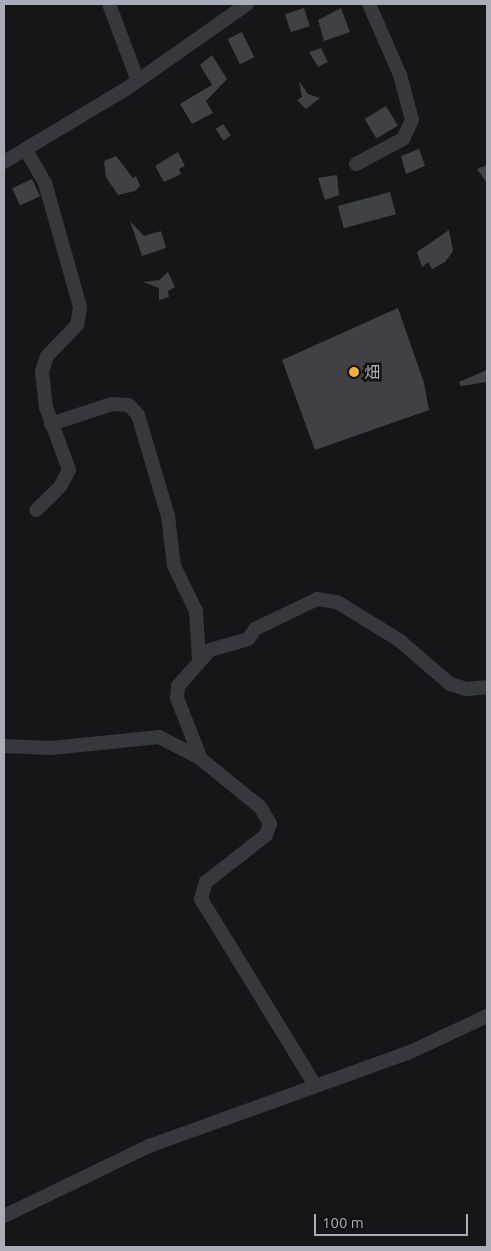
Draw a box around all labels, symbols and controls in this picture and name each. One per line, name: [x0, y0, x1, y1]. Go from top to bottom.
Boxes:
place label: 畑: [364, 362, 380, 382]
marker: 畑: [348, 366, 360, 378]
scale bar: [316, 1204, 470, 1236]
text: 100 m: [322, 1214, 364, 1231]

